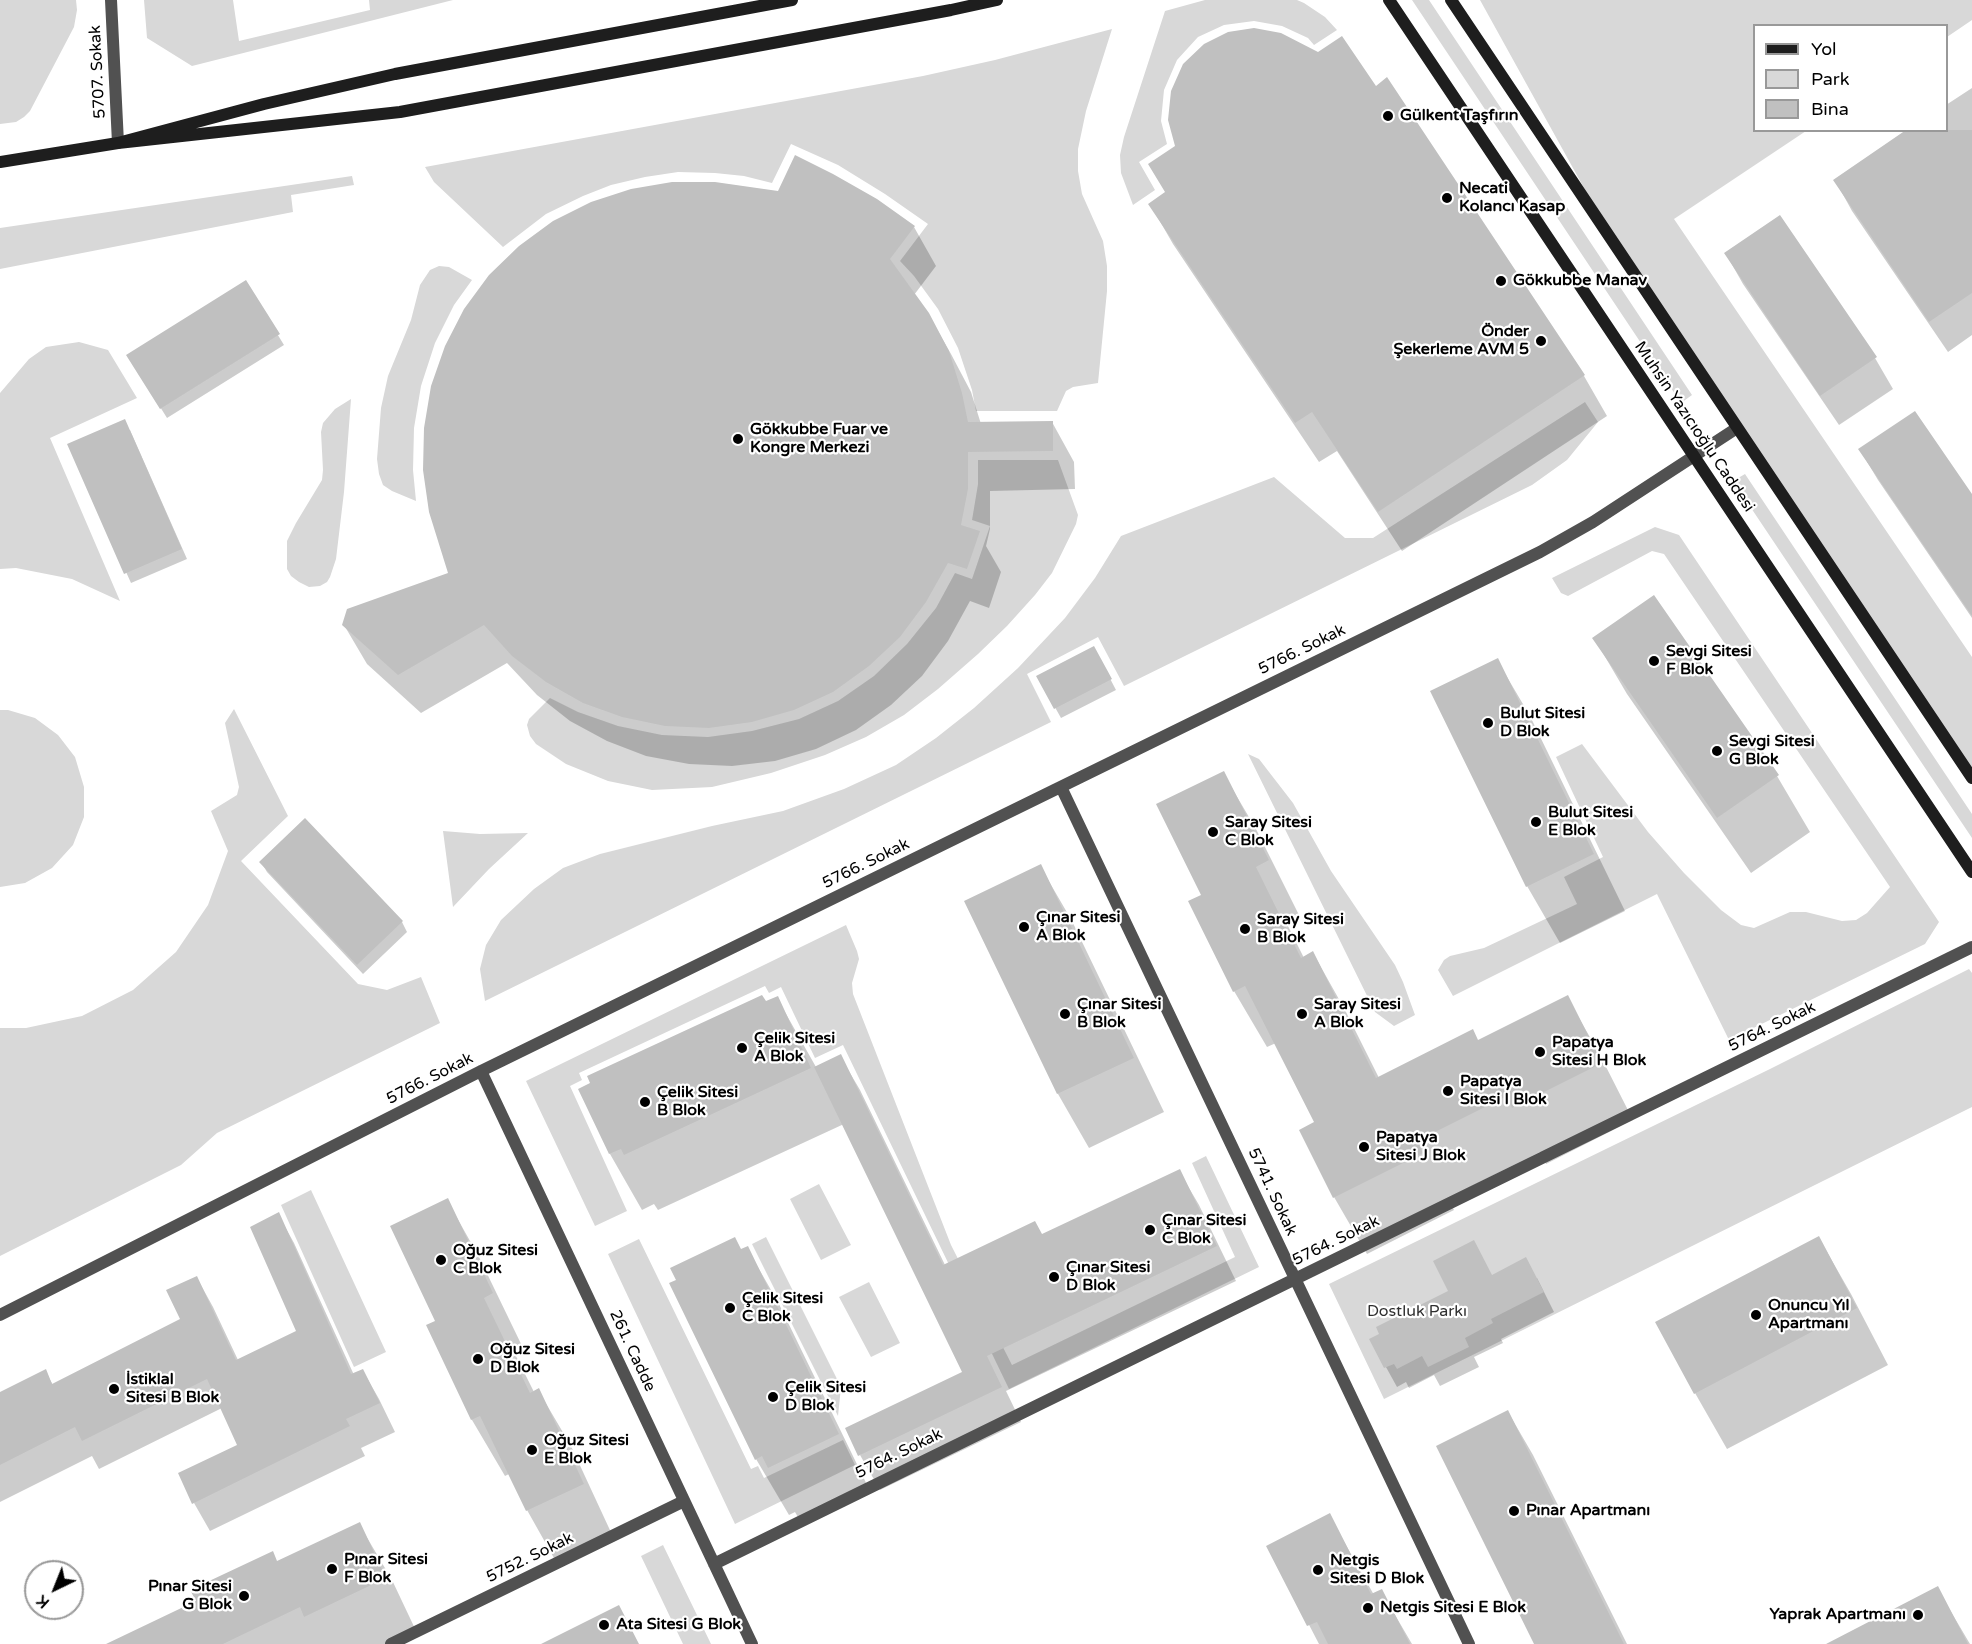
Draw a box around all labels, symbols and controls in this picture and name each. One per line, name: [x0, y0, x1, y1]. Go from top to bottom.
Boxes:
legend: [1753, 24, 1948, 132]
street label: 5707. Sokak: [86, 25, 110, 119]
text: Yol: [1811, 38, 1837, 60]
text: Park: [1811, 68, 1849, 90]
text: Bina: [1811, 98, 1849, 120]
place label: Gülkent Taşfırın: [1400, 106, 1518, 126]
marker: Gülkent Taşfırın: [1381, 109, 1395, 123]
place label: Necati Kolancı Kasap: [1459, 179, 1565, 217]
marker: Necati Kolancı Kasap: [1440, 191, 1454, 205]
place label: Gökkubbe Manav: [1513, 271, 1647, 291]
marker: Gökkubbe Manav: [1494, 274, 1508, 288]
place label: Önder Şekerleme AVM 5: [1393, 322, 1529, 360]
marker: Önder Şekerleme AVM 5: [1534, 334, 1548, 348]
street label: Muhsin Yazıcıoğlu Caddesi: [1630, 338, 1758, 516]
place label: Gökkubbe Fuar ve Kongre Merkezi: [750, 420, 888, 458]
marker: Gökkubbe Fuar ve Kongre Merkezi: [731, 432, 745, 446]
street label: 5766. Sokak: [1255, 621, 1349, 679]
place label: Sevgi Sitesi F Blok: [1666, 642, 1752, 680]
marker: Sevgi Sitesi F Blok: [1647, 654, 1661, 668]
place label: Bulut Sitesi D Blok: [1500, 704, 1585, 742]
marker: Bulut Sitesi D Blok: [1481, 716, 1495, 730]
place label: Sevgi Sitesi G Blok: [1729, 732, 1815, 770]
marker: Sevgi Sitesi G Blok: [1710, 744, 1724, 758]
place label: Bulut Sitesi E Blok: [1548, 803, 1633, 841]
place label: Saray Sitesi C Blok: [1225, 813, 1312, 851]
marker: Bulut Sitesi E Blok: [1529, 815, 1543, 829]
marker: Saray Sitesi C Blok: [1206, 825, 1220, 839]
street label: 5766. Sokak: [819, 835, 913, 893]
place label: Çınar Sitesi A Blok: [1036, 908, 1120, 946]
place label: Saray Sitesi B Blok: [1257, 910, 1344, 948]
marker: Çınar Sitesi A Blok: [1017, 920, 1031, 934]
marker: Saray Sitesi B Blok: [1238, 922, 1252, 936]
place label: Çınar Sitesi B Blok: [1077, 995, 1161, 1033]
place label: Saray Sitesi A Blok: [1314, 995, 1401, 1033]
street label: 5764. Sokak: [1725, 998, 1819, 1056]
marker: Çınar Sitesi B Blok: [1058, 1007, 1072, 1021]
marker: Saray Sitesi A Blok: [1295, 1007, 1309, 1021]
place label: Çelik Sitesi A Blok: [754, 1029, 835, 1067]
place label: Papatya Sitesi H Blok: [1552, 1033, 1646, 1071]
marker: Çelik Sitesi A Blok: [735, 1041, 749, 1055]
marker: Papatya Sitesi H Blok: [1533, 1045, 1547, 1059]
street label: 5766. Sokak: [384, 1049, 476, 1109]
place label: Papatya Sitesi I Blok: [1460, 1072, 1547, 1110]
place label: Çelik Sitesi B Blok: [657, 1083, 738, 1121]
marker: Papatya Sitesi I Blok: [1441, 1084, 1455, 1098]
marker: Çelik Sitesi B Blok: [638, 1095, 652, 1109]
place label: Papatya Sitesi J Blok: [1376, 1128, 1466, 1166]
marker: Papatya Sitesi J Blok: [1357, 1140, 1371, 1154]
street label: 5741. Sokak: [1243, 1145, 1301, 1239]
place label: Çınar Sitesi C Blok: [1162, 1211, 1246, 1249]
street label: 5764. Sokak: [1289, 1212, 1383, 1270]
marker: Çınar Sitesi C Blok: [1143, 1223, 1157, 1237]
place label: Oğuz Sitesi C Blok: [453, 1241, 538, 1279]
marker: Oğuz Sitesi C Blok: [434, 1253, 448, 1267]
place label: Çınar Sitesi D Blok: [1066, 1258, 1150, 1296]
marker: Çınar Sitesi D Blok: [1047, 1270, 1061, 1284]
place label: Çelik Sitesi C Blok: [742, 1289, 823, 1327]
place label: Onuncu Yıl Apartmanı: [1768, 1296, 1850, 1334]
marker: Çelik Sitesi C Blok: [723, 1301, 737, 1315]
park label: Dostluk Parkı: [1367, 1302, 1467, 1322]
street label: 261. Cadde: [605, 1307, 659, 1395]
marker: Onuncu Yıl Apartmanı: [1749, 1308, 1763, 1322]
place label: Oğuz Sitesi D Blok: [490, 1340, 575, 1378]
marker: Oğuz Sitesi D Blok: [471, 1352, 485, 1366]
place label: İstiklal Sitesi B Blok: [126, 1370, 219, 1408]
place label: Çelik Sitesi D Blok: [785, 1378, 866, 1416]
marker: İstiklal Sitesi B Blok: [107, 1382, 121, 1396]
marker: Çelik Sitesi D Blok: [766, 1390, 780, 1404]
street label: 5764. Sokak: [852, 1425, 946, 1483]
place label: Oğuz Sitesi E Blok: [544, 1431, 629, 1469]
marker: Oğuz Sitesi E Blok: [525, 1443, 539, 1457]
place label: Pınar Apartmanı: [1526, 1501, 1650, 1521]
marker: Pınar Apartmanı: [1507, 1504, 1521, 1518]
street label: 5752. Sokak: [483, 1529, 577, 1587]
place label: Pınar Sitesi F Blok: [344, 1550, 428, 1588]
place label: Netgis Sitesi D Blok: [1330, 1551, 1424, 1589]
north arrow: [24, 1560, 84, 1620]
marker: Pınar Sitesi F Blok: [325, 1562, 339, 1576]
marker: Netgis Sitesi D Blok: [1311, 1563, 1325, 1577]
place label: Pınar Sitesi G Blok: [148, 1577, 232, 1615]
marker: Pınar Sitesi G Blok: [237, 1589, 251, 1603]
text: K: [32, 1591, 54, 1613]
place label: Netgis Sitesi E Blok: [1380, 1598, 1526, 1618]
marker: Netgis Sitesi E Blok: [1361, 1601, 1375, 1615]
place label: Yaprak Apartmanı: [1769, 1605, 1906, 1625]
marker: Yaprak Apartmanı: [1911, 1608, 1925, 1622]
place label: Ata Sitesi G Blok: [616, 1615, 741, 1635]
marker: Ata Sitesi G Blok: [597, 1618, 611, 1632]

